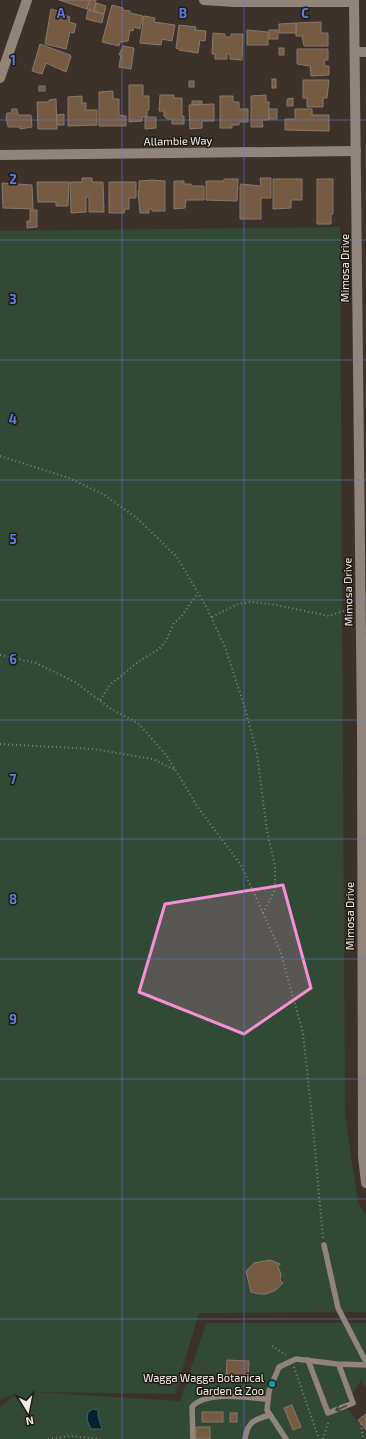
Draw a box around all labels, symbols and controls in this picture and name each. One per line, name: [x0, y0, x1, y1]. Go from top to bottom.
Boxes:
text: A: [57, 5, 66, 21]
text: B: [179, 5, 187, 21]
text: C: [301, 5, 309, 21]
text: 1: [10, 52, 16, 68]
street label: Allambie Way: [144, 133, 212, 148]
text: 2: [9, 171, 17, 187]
street label: Mimosa Drive: [338, 234, 351, 302]
text: 3: [9, 291, 17, 307]
text: 4: [9, 411, 17, 427]
text: 5: [9, 531, 17, 547]
street label: Mimosa Drive: [340, 558, 355, 626]
text: 6: [9, 651, 17, 667]
text: 7: [10, 771, 17, 787]
street label: Mimosa Drive: [343, 882, 356, 950]
text: 8: [9, 891, 17, 907]
text: 9: [9, 1011, 17, 1027]
place label: Wagga Wagga Botanical Garden & Zoo: [143, 1371, 265, 1397]
marker: Wagga Wagga Botanical Garden & Zoo: [267, 1379, 277, 1389]
north arrow: [8, 1391, 48, 1431]
one-way arrow: [336, 1404, 348, 1412]
text: N: [25, 1414, 35, 1428]

